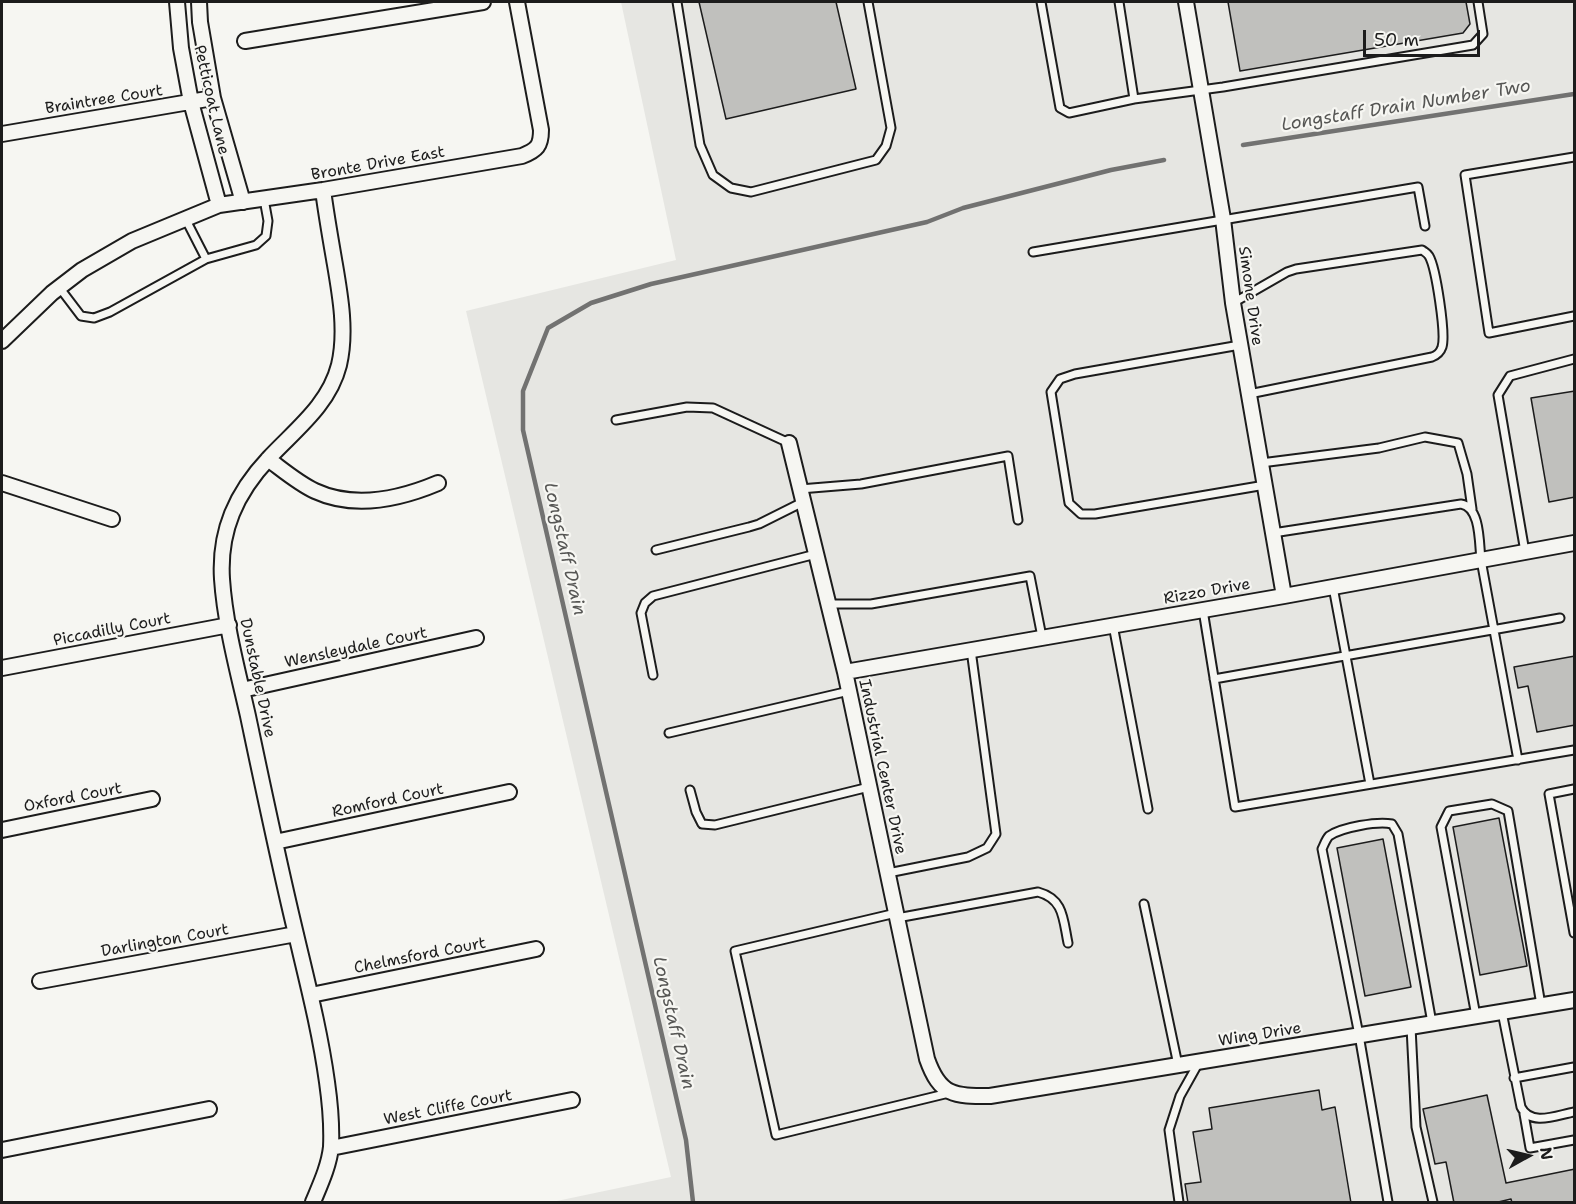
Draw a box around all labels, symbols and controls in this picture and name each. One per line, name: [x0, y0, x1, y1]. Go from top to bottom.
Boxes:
scale bar: [1366, 18, 1483, 56]
text: 50 m: [1374, 28, 1419, 52]
street label: Petticoat Lane: [189, 43, 233, 157]
water label: Longstaff Drain Number Two: [1280, 76, 1532, 136]
street label: Braintree Court: [44, 81, 164, 119]
street label: Bronte Drive East: [310, 143, 446, 185]
street label: Simone Drive: [1234, 245, 1266, 347]
water label: Longstaff Drain: [538, 480, 590, 618]
street label: Rizzo Drive: [1162, 575, 1252, 609]
street label: Piccadilly Court: [52, 609, 172, 651]
street label: Dunstable Drive: [235, 617, 279, 739]
street label: Wensleydale Court: [283, 624, 429, 672]
street label: Industrial Center Drive: [854, 678, 910, 856]
street label: Oxford Court: [22, 779, 124, 817]
street label: Romford Court: [330, 780, 446, 822]
street label: Darlington Court: [100, 920, 230, 962]
street label: Chelmsford Court: [352, 934, 488, 978]
water label: Longstaff Drain: [647, 954, 699, 1092]
street label: Wing Drive: [1217, 1019, 1303, 1051]
street label: West Cliffe Court: [382, 1086, 514, 1130]
north arrow: [1498, 1126, 1558, 1186]
text: N: [1535, 1146, 1558, 1161]

